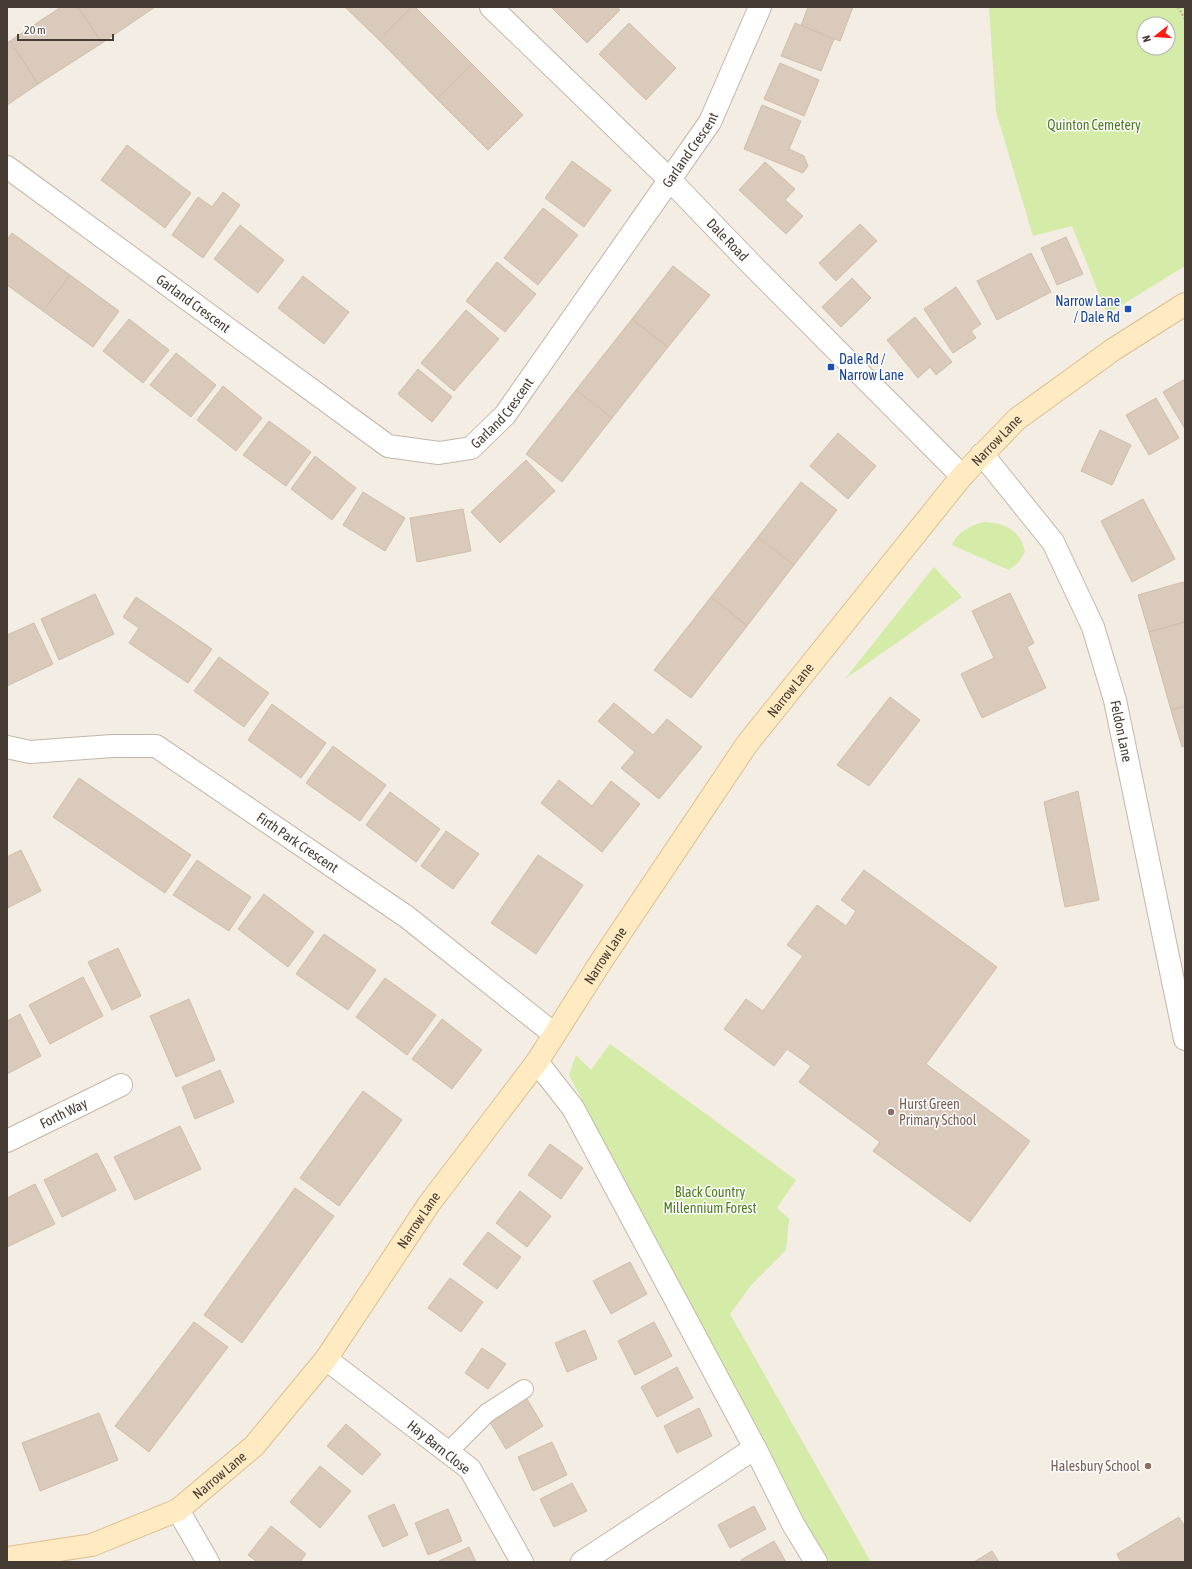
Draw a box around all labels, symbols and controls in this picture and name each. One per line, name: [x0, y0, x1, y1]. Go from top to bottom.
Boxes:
scale bar: [18, 16, 113, 42]
north arrow: [1136, 16, 1176, 56]
text: 20 m: [24, 23, 46, 37]
text: N: [1140, 34, 1153, 44]
street label: Garland Crescent: [659, 110, 721, 190]
park label: Quinton Cemetery: [1047, 117, 1141, 133]
street label: Dale Road: [703, 215, 752, 264]
street label: Garland Crescent: [153, 271, 234, 336]
place label: Narrow Lane / Dale Rd: [1055, 293, 1120, 325]
marker: Narrow Lane / Dale Rd: [1123, 304, 1133, 314]
place label: Dale Rd / Narrow Lane: [839, 351, 904, 383]
marker: Dale Rd / Narrow Lane: [826, 362, 836, 372]
street label: Garland Crescent: [468, 375, 536, 452]
street label: Narrow Lane: [968, 411, 1025, 469]
street label: Narrow Lane: [764, 660, 817, 720]
street label: Feldon Lane: [1107, 699, 1136, 763]
street label: Firth Park Crescent: [254, 809, 341, 876]
street label: Narrow Lane: [581, 924, 630, 987]
street label: Forth Way: [37, 1095, 90, 1132]
place label: Hurst Green Primary School: [899, 1096, 977, 1128]
marker: Hurst Green Primary School: [886, 1107, 896, 1117]
park label: Black Country Millennium Forest: [663, 1184, 757, 1216]
street label: Narrow Lane: [394, 1189, 443, 1251]
street label: Hay Barn Close: [404, 1417, 474, 1477]
street label: Narrow Lane: [189, 1448, 249, 1502]
place label: Halesbury School: [1051, 1458, 1140, 1474]
marker: Halesbury School: [1143, 1461, 1153, 1471]

